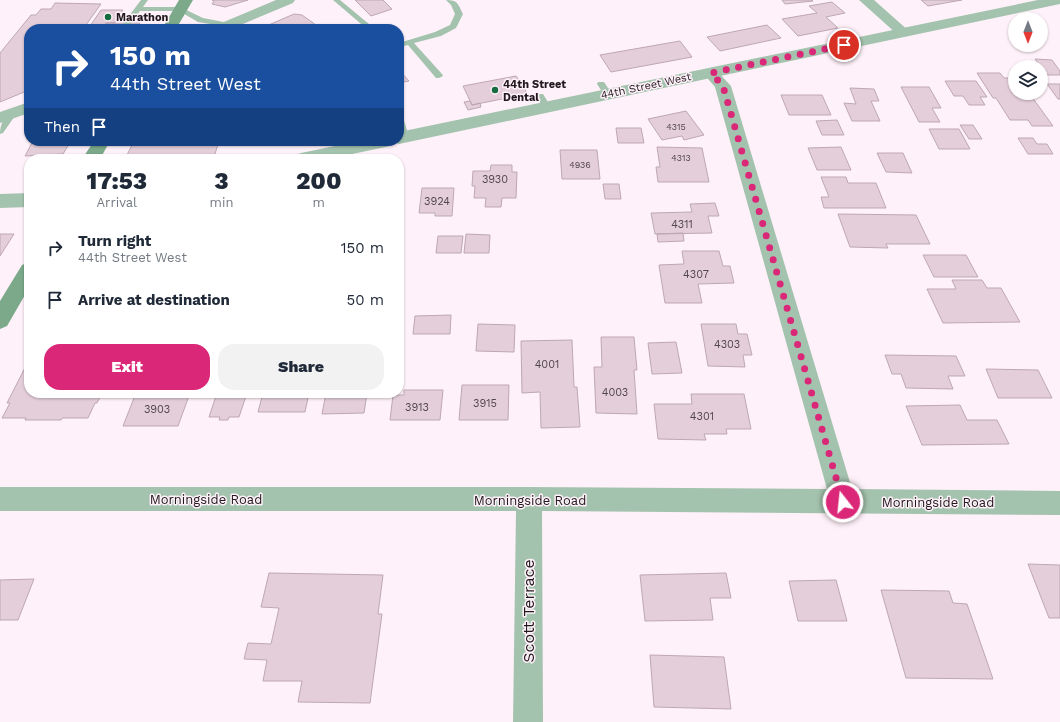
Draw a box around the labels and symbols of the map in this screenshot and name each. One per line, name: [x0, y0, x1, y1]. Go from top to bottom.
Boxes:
place label: Marathon: [116, 11, 169, 24]
marker: Marathon: [103, 12, 113, 22]
north arrow: [1008, 12, 1048, 52]
pin: [827, 28, 861, 62]
street label: 44th Street West: [600, 70, 693, 102]
place label: 44th Street Dental: [503, 78, 566, 104]
marker: 44th Street Dental: [490, 85, 500, 95]
house number: 4315: [666, 122, 686, 132]
house number: 4313: [671, 153, 691, 163]
house number: 4936: [569, 160, 591, 170]
house number: 3930: [482, 173, 508, 186]
house number: 3924: [424, 195, 450, 208]
house number: 4311: [671, 218, 693, 231]
house number: 4307: [683, 268, 709, 281]
house number: 4303: [714, 338, 740, 351]
house number: 4001: [535, 358, 559, 371]
house number: 4003: [602, 386, 628, 399]
house number: 3915: [473, 397, 497, 410]
house number: 3913: [405, 401, 429, 414]
house number: 3903: [144, 403, 170, 416]
house number: 4301: [690, 410, 714, 423]
position arrow: [822, 481, 864, 523]
street label: Morningside Road: [150, 492, 262, 507]
street label: Morningside Road: [474, 493, 586, 508]
street label: Morningside Road: [882, 495, 994, 510]
street label: Scott Terrace: [519, 559, 538, 663]

